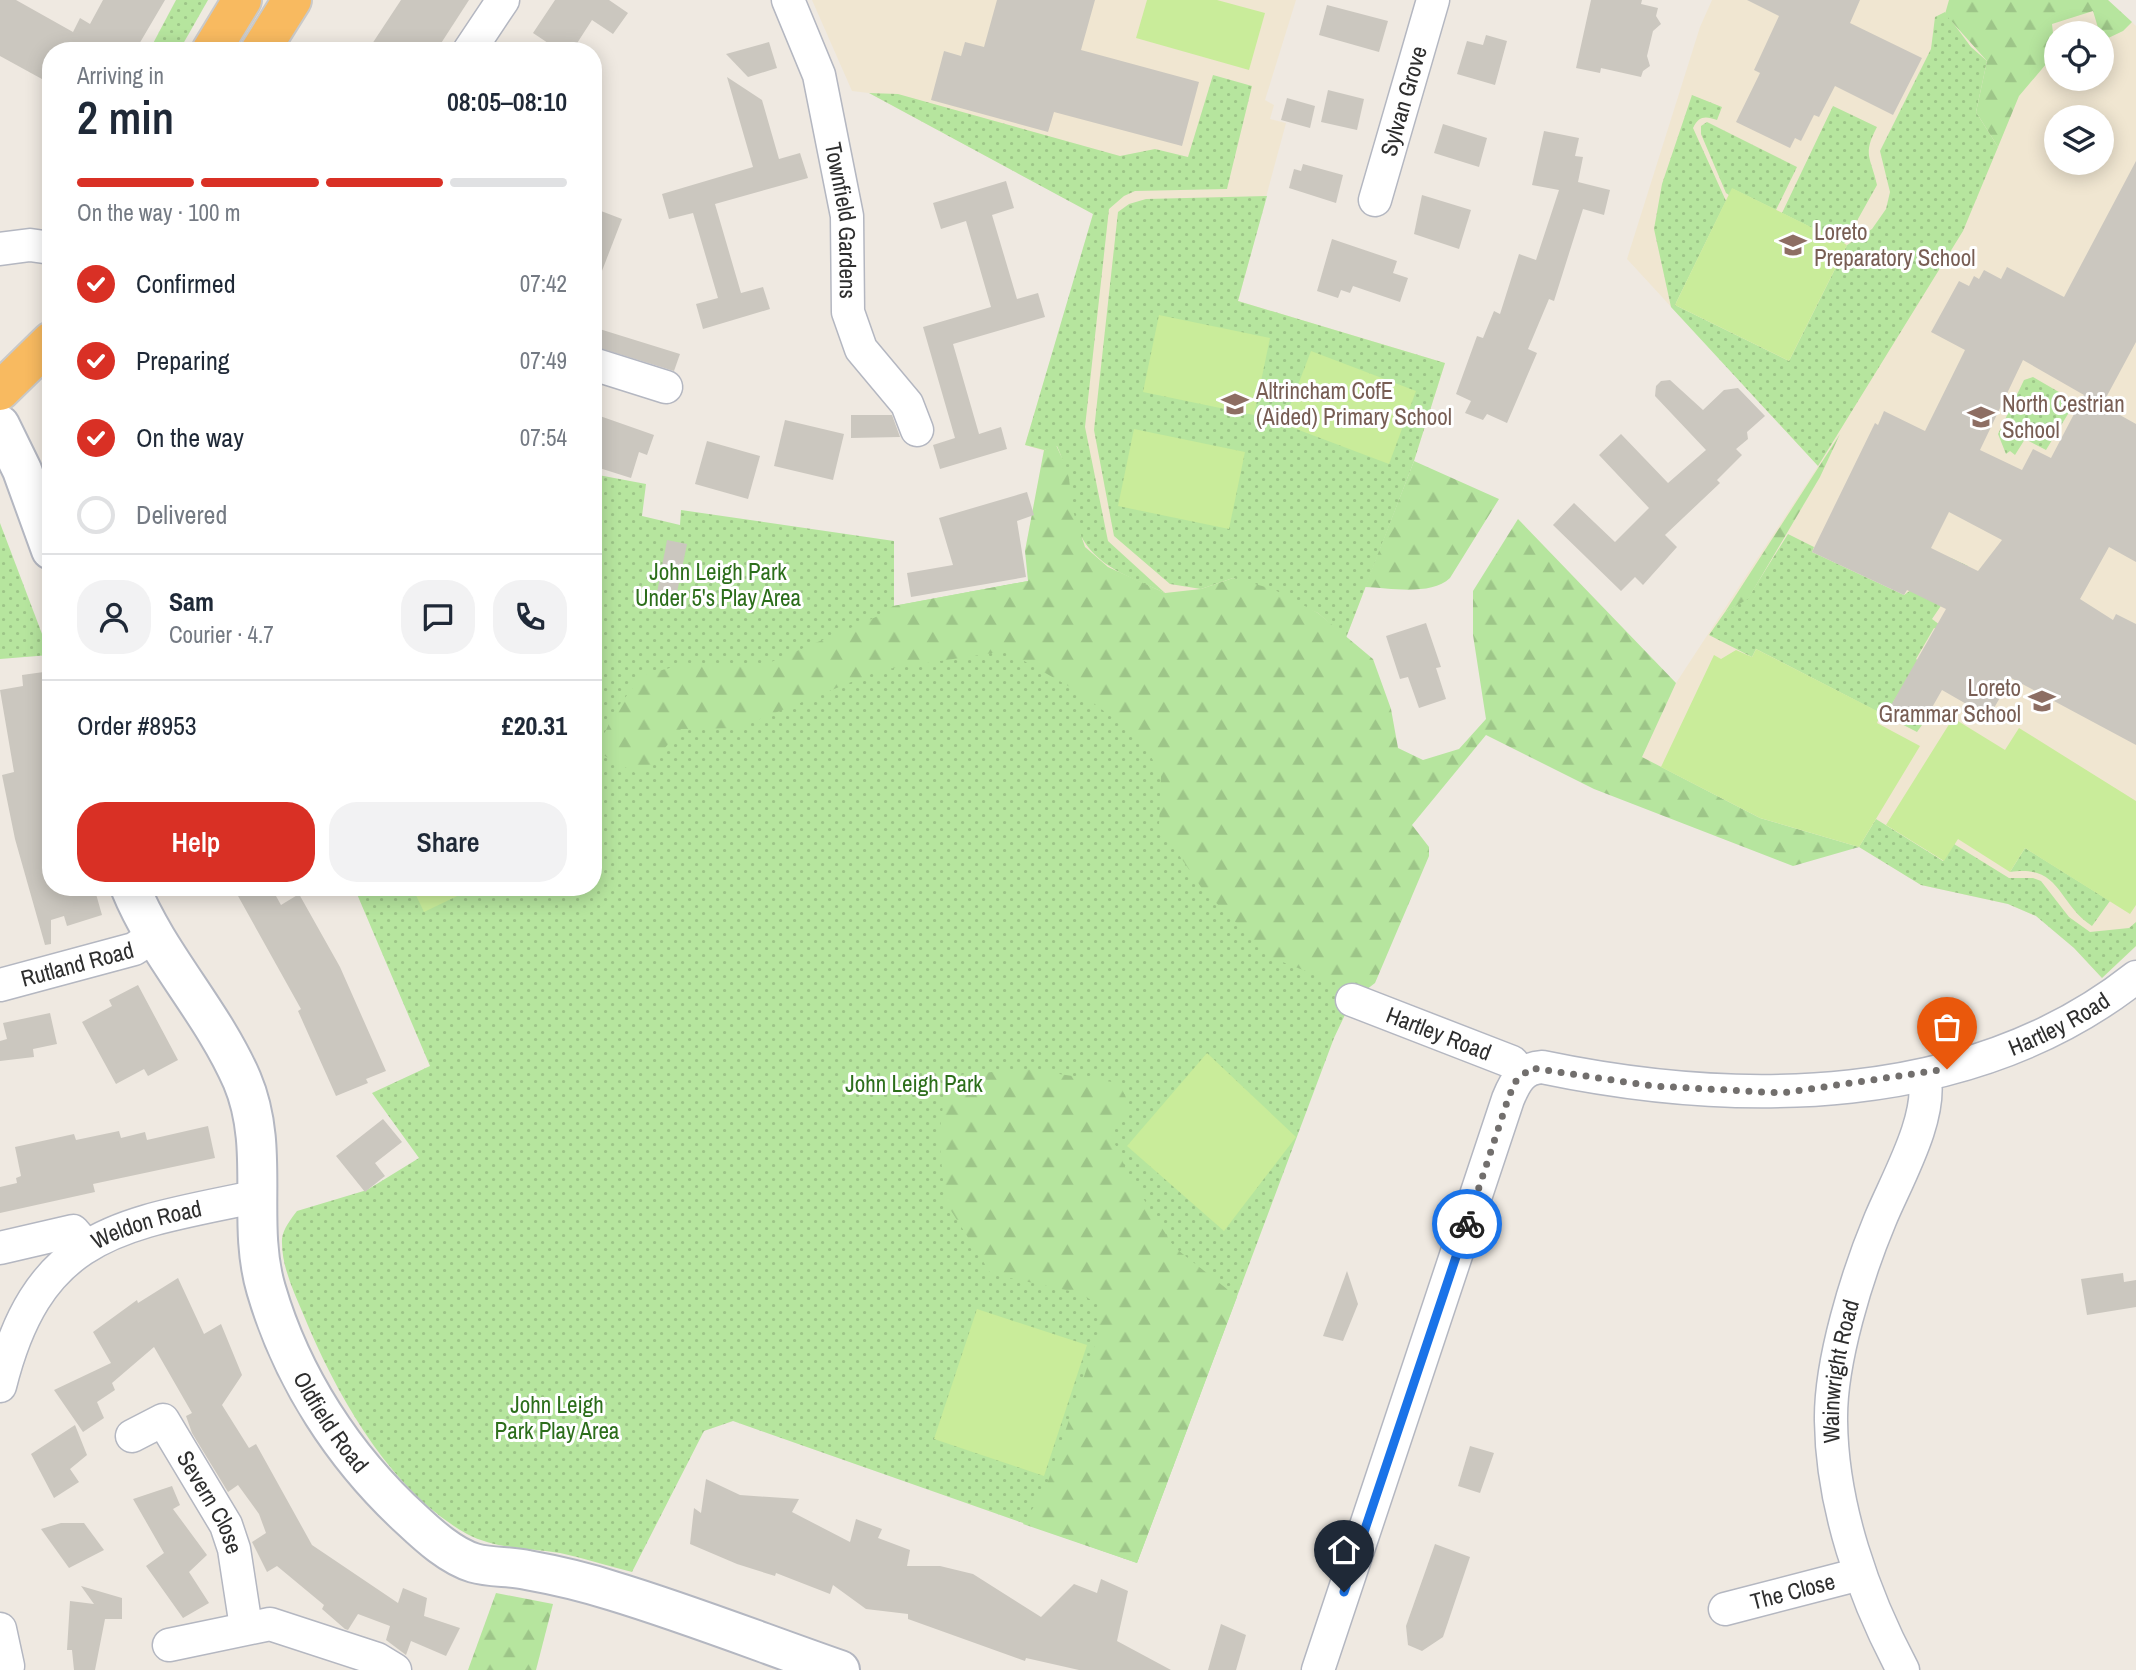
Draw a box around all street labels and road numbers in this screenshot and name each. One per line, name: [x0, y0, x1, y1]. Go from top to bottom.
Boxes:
street label: Sylvan Grove: [1373, 42, 1434, 160]
street label: Townfield Gardens: [818, 140, 864, 299]
street label: Rutland Road: [17, 934, 137, 994]
street label: Hartley Road: [2004, 985, 2115, 1063]
street label: Hartley Road: [1382, 999, 1496, 1067]
street label: Weldon Road: [86, 1192, 204, 1256]
street label: Wainwright Road: [1815, 1296, 1866, 1444]
street label: Oldfield Road: [286, 1366, 376, 1479]
street label: Severn Close: [170, 1445, 250, 1558]
street label: The Close: [1747, 1565, 1838, 1617]

